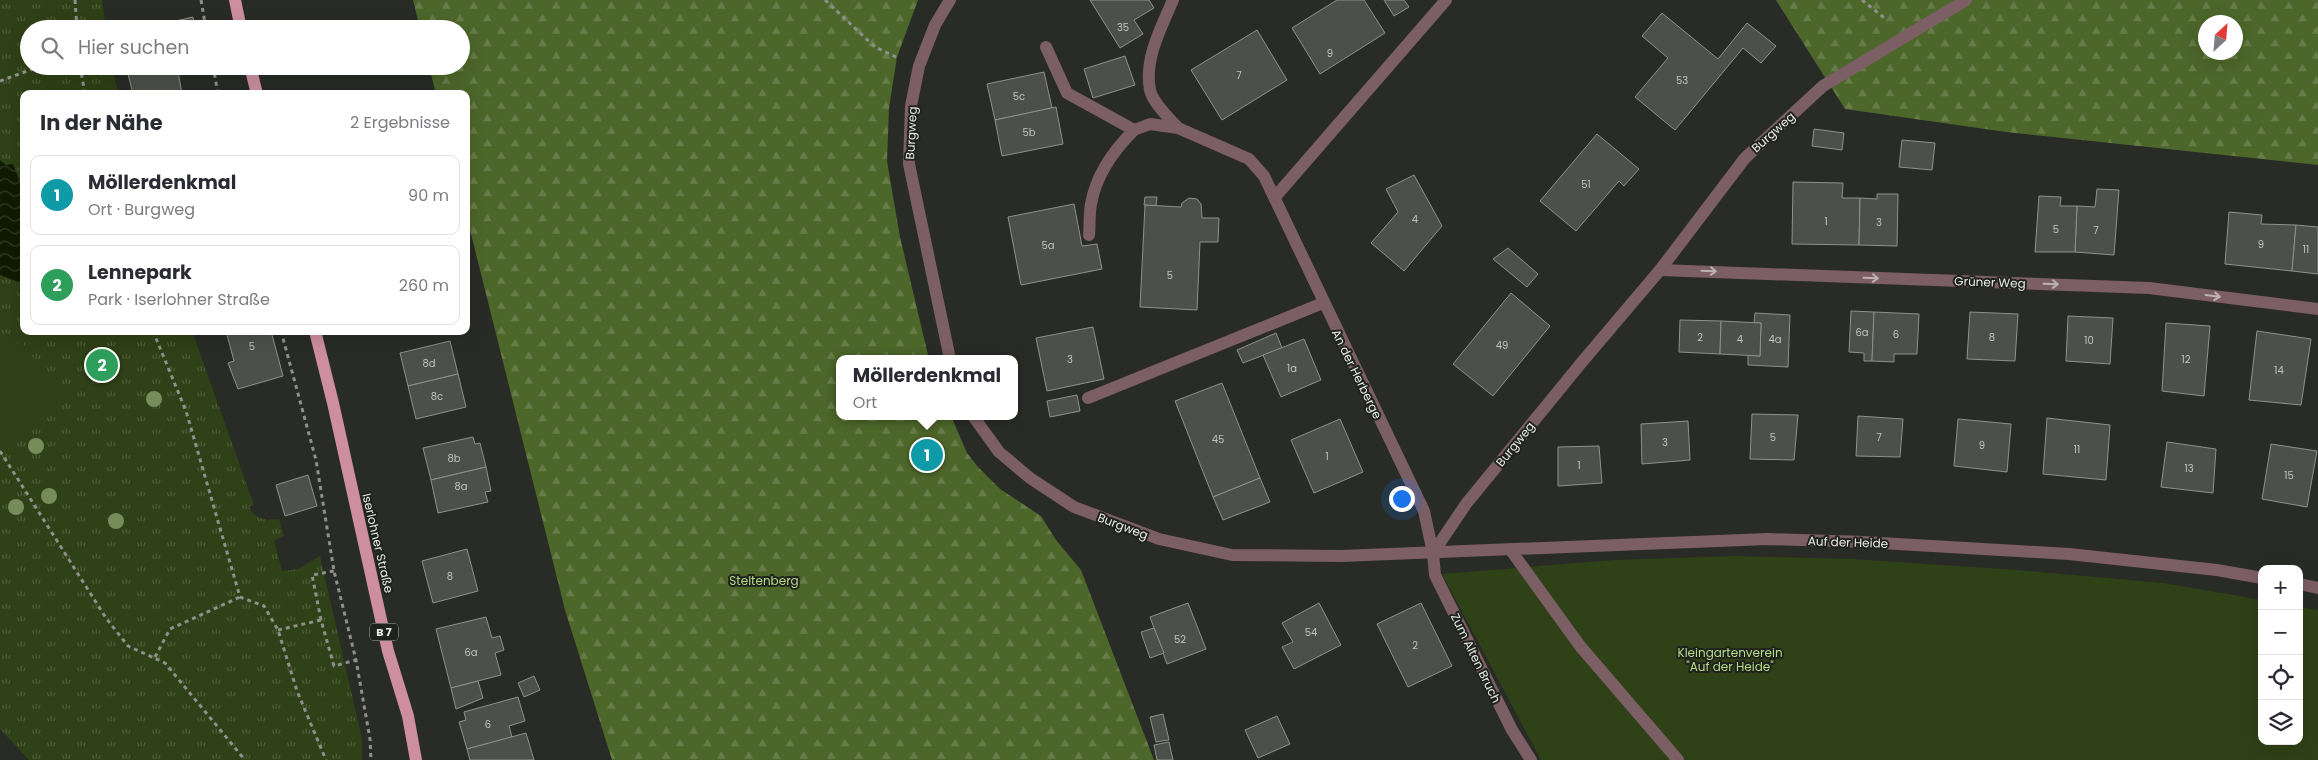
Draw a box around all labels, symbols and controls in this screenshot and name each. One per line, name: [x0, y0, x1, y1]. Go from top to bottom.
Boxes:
north arrow: [2198, 15, 2243, 60]
search box: [20, 20, 470, 75]
house number: 35: [1117, 20, 1129, 35]
icon: search: [38, 34, 66, 62]
text: Hier suchen: [78, 34, 189, 61]
house number: 9: [1327, 46, 1333, 61]
house number: 7: [1236, 68, 1242, 83]
house number: 53: [1676, 73, 1688, 88]
house number: 5c: [1013, 89, 1025, 104]
street label: Burgweg: [901, 106, 921, 160]
text: In der Nähe: [40, 108, 163, 137]
street label: Burgweg: [1748, 108, 1798, 156]
text: 2 Ergebnisse: [350, 111, 450, 134]
house number: 5b: [1022, 125, 1036, 140]
text: Möllerdenkmal: [88, 169, 236, 196]
house number: 51: [1581, 177, 1591, 192]
text: 1: [54, 184, 60, 207]
text: 90 m: [408, 184, 449, 207]
text: Ort · Burgweg: [88, 198, 195, 221]
house number: 4: [1412, 212, 1418, 227]
house number: 1: [1824, 214, 1828, 229]
house number: 3: [1876, 215, 1882, 230]
house number: 5: [2053, 222, 2059, 237]
house number: 7: [2093, 223, 2099, 238]
house number: 9: [2258, 237, 2264, 252]
house number: 5a: [1041, 238, 1055, 253]
house number: 11: [2303, 242, 2309, 257]
text: Lennepark: [88, 259, 192, 286]
one-way arrow: [1701, 267, 1717, 276]
house number: 5: [1167, 268, 1173, 283]
street label: Grüner Weg: [1954, 272, 2026, 292]
one-way arrow: [1863, 273, 1879, 282]
text: 2: [52, 274, 62, 297]
text: 260 m: [399, 274, 449, 297]
one-way arrow: [2043, 280, 2059, 289]
text: Park · Iserlohner Straße: [88, 288, 270, 311]
one-way arrow: [2205, 291, 2221, 301]
house number: 6a: [1855, 325, 1869, 340]
street label: An der Herberge: [1328, 326, 1386, 422]
house number: 6: [1893, 327, 1899, 342]
house number: 2: [1697, 330, 1703, 345]
house number: 8: [1989, 330, 1995, 345]
house number: 4: [1737, 332, 1743, 347]
house number: 4a: [1768, 332, 1782, 347]
house number: 10: [2084, 333, 2094, 348]
house number: 49: [1496, 338, 1508, 353]
house number: 5: [249, 339, 255, 354]
pin: 2: [86, 346, 118, 384]
house number: 3: [1067, 352, 1073, 367]
house number: 12: [2182, 352, 2191, 367]
popup: [836, 355, 1018, 420]
house number: 8d: [422, 356, 436, 371]
house number: 1a: [1287, 361, 1297, 376]
text: Möllerdenkmal: [853, 362, 1001, 389]
house number: 14: [2274, 363, 2284, 378]
house number: 8c: [431, 389, 443, 404]
text: Ort: [853, 391, 877, 414]
street label: Burgweg: [1492, 418, 1538, 470]
house number: 5: [1770, 430, 1776, 445]
house number: 7: [1876, 430, 1882, 445]
house number: 45: [1212, 432, 1224, 447]
house number: 3: [1662, 435, 1668, 450]
pin: 1: [911, 436, 943, 474]
house number: 9: [1979, 438, 1985, 453]
house number: 11: [2074, 442, 2080, 457]
house number: 1: [1325, 449, 1329, 464]
house number: 8b: [447, 451, 461, 466]
house number: 1: [1577, 458, 1581, 473]
house number: 13: [2184, 461, 2194, 476]
house number: 15: [2284, 468, 2294, 483]
house number: 8a: [454, 479, 468, 494]
your location: [1389, 486, 1415, 512]
street label: Iserlohner Straße: [358, 491, 398, 595]
street label: Burgweg: [1095, 509, 1151, 543]
street label: Auf der Heide: [1808, 532, 1888, 552]
map controls: [2258, 565, 2303, 745]
button: +: [2258, 565, 2303, 610]
house number: 8: [447, 569, 453, 584]
park label: Steltenberg: [729, 572, 799, 589]
street label: Zum Alten Bruch: [1447, 610, 1505, 706]
button: −: [2258, 610, 2303, 655]
road number: B 7: [370, 624, 398, 640]
house number: 54: [1305, 625, 1317, 640]
house number: 52: [1174, 632, 1186, 647]
house number: 2: [1412, 638, 1418, 653]
park label: Kleingartenverein "Auf der Heide": [1677, 644, 1783, 675]
house number: 6a: [464, 645, 478, 660]
button: locate: [2258, 655, 2303, 700]
button: layers: [2258, 700, 2303, 745]
house number: 6: [485, 717, 491, 732]

